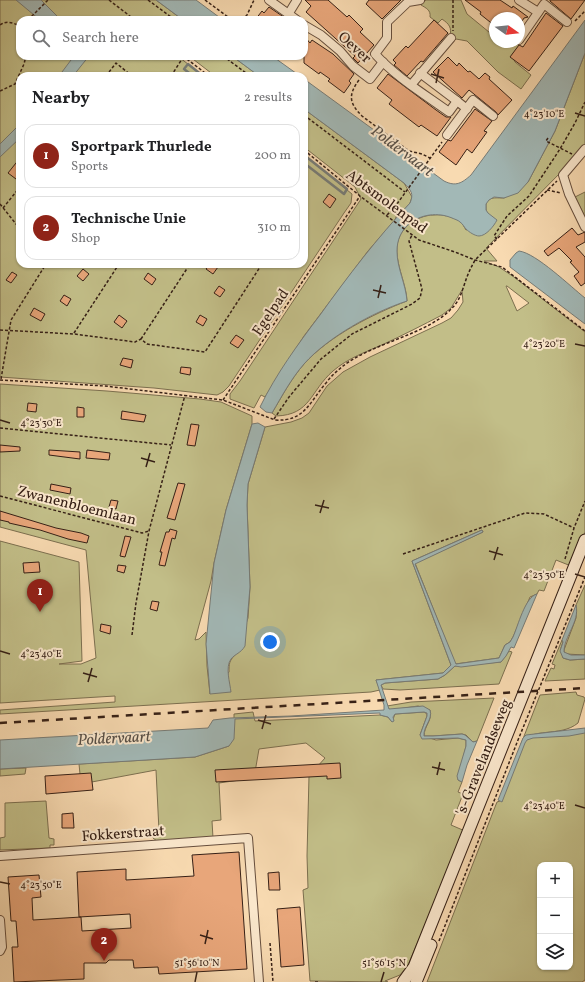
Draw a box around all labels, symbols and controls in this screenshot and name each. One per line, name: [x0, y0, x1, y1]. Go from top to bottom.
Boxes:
north arrow: [489, 12, 525, 48]
search box: [16, 16, 308, 60]
icon: search: [30, 27, 52, 49]
street label: Oever: [332, 27, 376, 69]
text: Search here: [62, 28, 139, 49]
text: Nearby: [32, 87, 90, 110]
text: 2 results: [244, 89, 292, 107]
text: 4°23'10"E: [524, 107, 564, 121]
water label: Poldervaart: [366, 121, 438, 183]
text: Sportpark Thurlede: [71, 137, 212, 158]
text: 1: [43, 147, 49, 165]
text: 200 m: [254, 147, 291, 165]
text: Sports: [71, 158, 108, 176]
street label: Abtsmolenpad: [341, 165, 431, 239]
text: Technische Unie: [71, 209, 186, 230]
text: 2: [43, 219, 49, 237]
text: 310 m: [257, 219, 291, 237]
text: Shop: [71, 230, 100, 248]
street label: Egelpad: [248, 285, 295, 341]
text: 4°23'20"E: [523, 337, 565, 351]
text: 4°23'30"E: [20, 416, 62, 430]
street label: Zwanenbloemlaan: [15, 481, 138, 531]
text: 4°23'30"E: [523, 568, 565, 582]
pin: 1: [27, 579, 53, 612]
your location: [260, 632, 280, 652]
text: 4°23'40"E: [20, 647, 62, 661]
street label: 's-Gravelandseweg: [451, 696, 517, 819]
water label: Poldervaart: [77, 726, 152, 752]
text: 4°23'40"E: [523, 799, 565, 813]
street label: Fokkerstraat: [81, 821, 165, 848]
map controls: [537, 862, 573, 970]
button: +: [537, 862, 573, 898]
text: 4°23'50"E: [20, 878, 62, 892]
button: −: [537, 898, 573, 934]
pin: 2: [91, 928, 117, 961]
button: layers: [537, 934, 573, 970]
text: 51°56'10"N: [175, 956, 220, 970]
text: 51°56'15"N: [362, 956, 406, 970]

